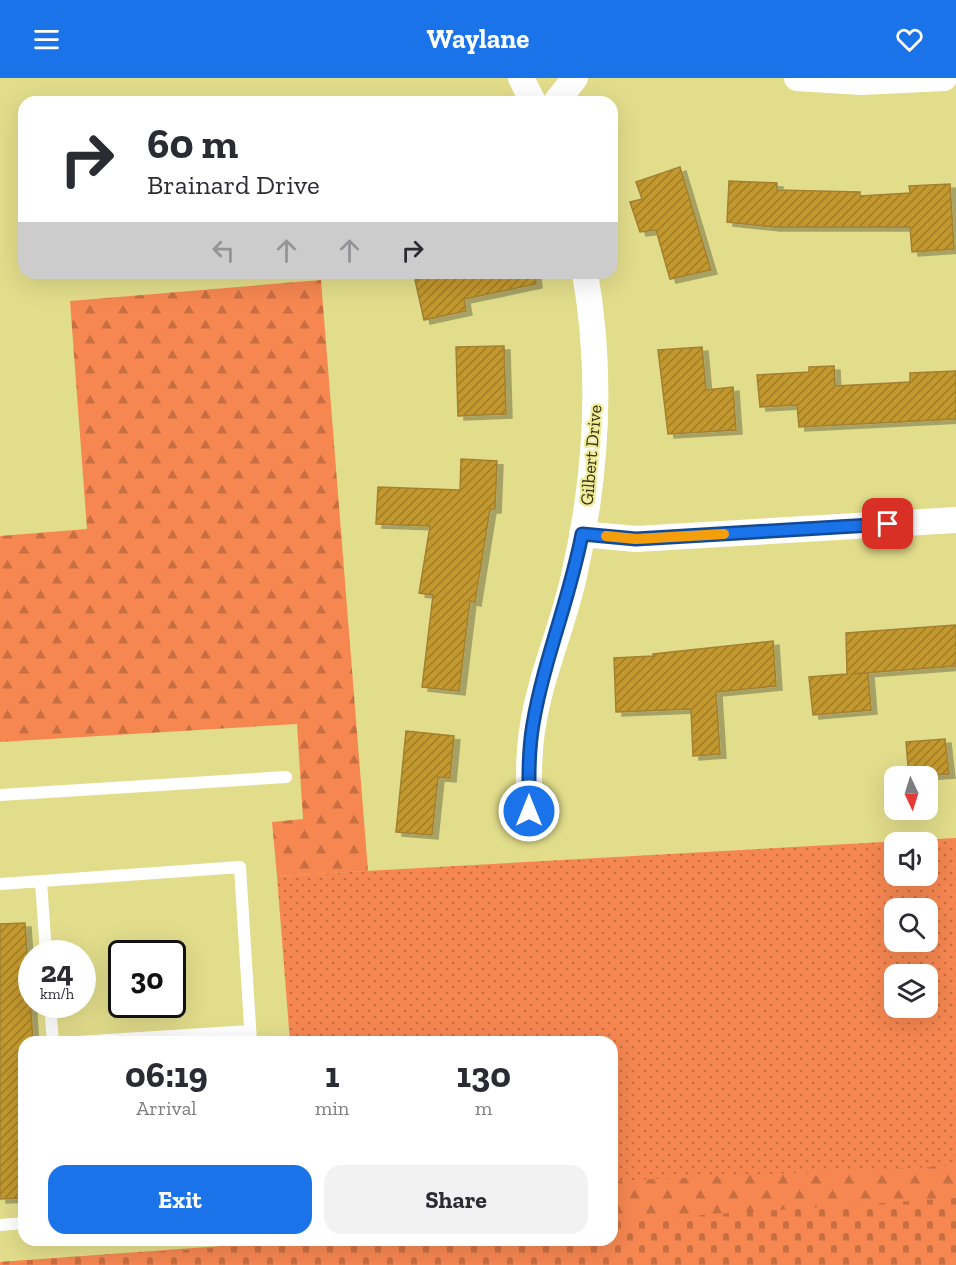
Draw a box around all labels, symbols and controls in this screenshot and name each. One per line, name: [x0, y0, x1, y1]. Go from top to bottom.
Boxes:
icon: menu: [30, 23, 63, 56]
text: Waylane: [427, 23, 529, 55]
icon: heart: [893, 23, 926, 56]
text: 60 m: [147, 118, 238, 169]
icon: right: [48, 120, 126, 198]
text: Brainard Drive: [147, 169, 320, 201]
icon: left: [207, 234, 240, 267]
icon: ahead: [270, 234, 303, 267]
icon: ahead: [333, 234, 366, 267]
icon: right: [396, 234, 429, 267]
street label: Gilbert Drive: [576, 404, 606, 506]
pin: [862, 498, 913, 549]
icon: arrive: [871, 507, 904, 540]
north arrow: [884, 766, 938, 820]
map controls: [884, 766, 938, 1018]
position arrow: [497, 779, 561, 843]
button: sound: [884, 832, 938, 886]
button: search: [884, 898, 938, 952]
speed limit sign: 30: [108, 940, 186, 1018]
text: 24: [40, 954, 74, 990]
button: layers: [884, 964, 938, 1018]
text: km/h: [40, 985, 74, 1003]
text: 06:19: [125, 1053, 208, 1096]
text: 1: [325, 1053, 339, 1096]
text: 130: [456, 1053, 511, 1096]
text: Arrival: [136, 1096, 197, 1120]
text: min: [315, 1096, 349, 1120]
text: m: [475, 1096, 492, 1120]
button: Exit: [48, 1165, 312, 1234]
button: Share: [324, 1165, 588, 1234]

